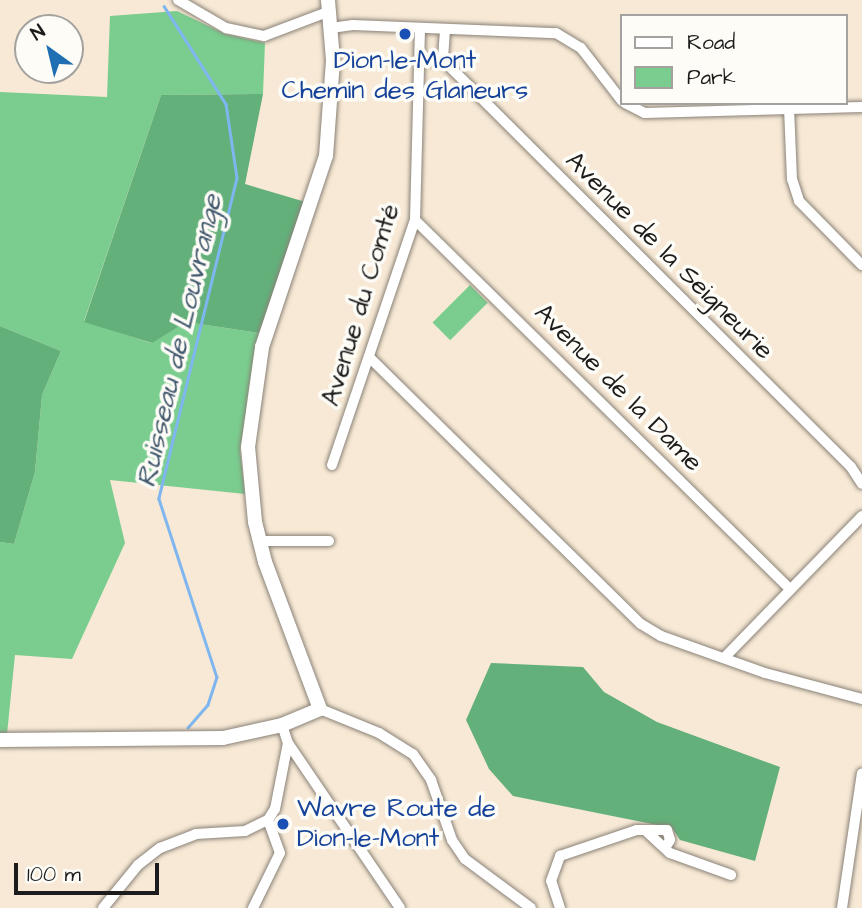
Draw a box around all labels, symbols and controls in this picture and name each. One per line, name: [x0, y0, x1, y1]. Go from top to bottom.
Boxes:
north arrow: [14, 14, 84, 84]
legend: [620, 14, 848, 105]
text: N: [26, 18, 51, 47]
marker: Dion-le-Mont Chemin des Glaneurs: [397, 26, 413, 42]
text: Road: [687, 28, 735, 57]
place label: Dion-le-Mont Chemin des Glaneurs: [282, 45, 528, 106]
text: Park: [687, 63, 736, 92]
street label: Avenue de la Seigneurie: [559, 146, 779, 366]
water label: Ruisseau de Louvrange: [130, 191, 230, 491]
street label: Avenue du Comté: [315, 200, 407, 410]
street label: Avenue de la Dame: [527, 297, 709, 479]
place label: Wavre Route de Dion-le-Mont: [297, 793, 496, 854]
marker: Wavre Route de Dion-le-Mont: [275, 816, 291, 832]
scale bar: [18, 848, 163, 892]
text: 100 m: [27, 860, 81, 889]

